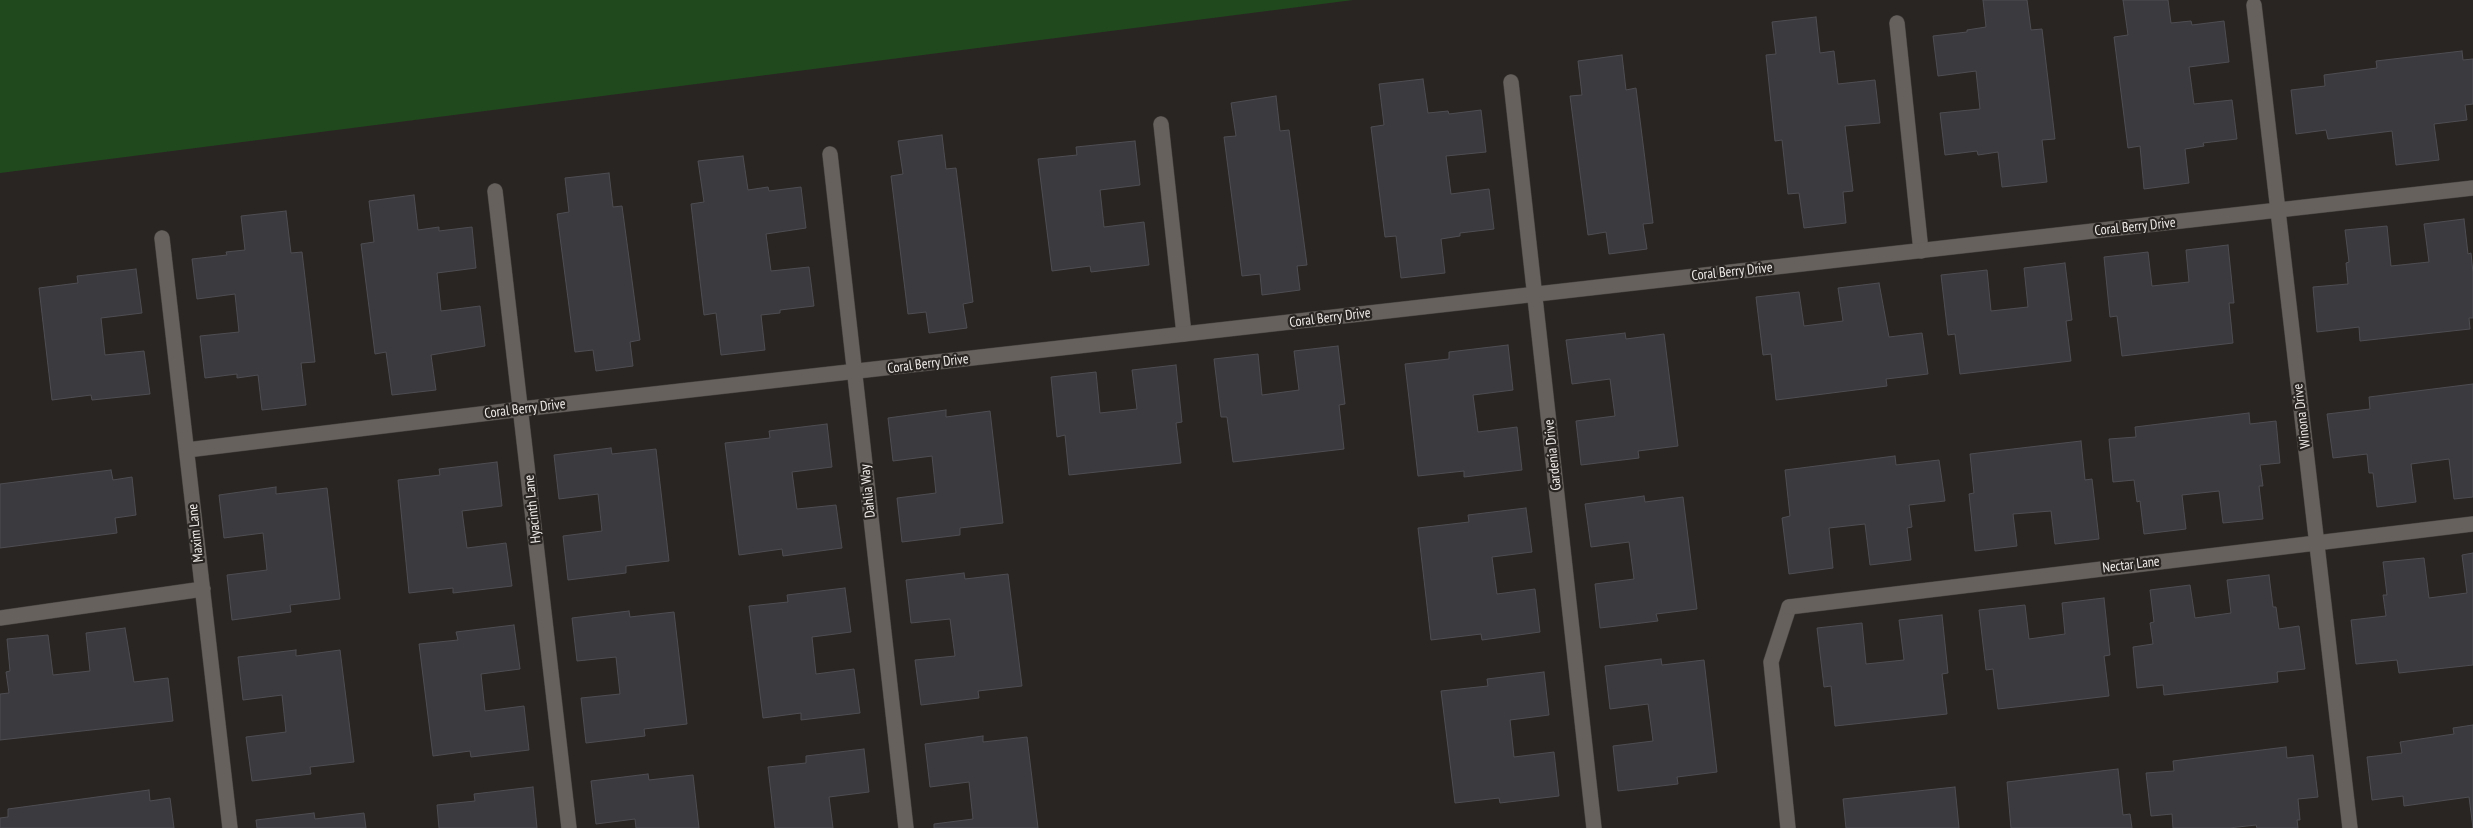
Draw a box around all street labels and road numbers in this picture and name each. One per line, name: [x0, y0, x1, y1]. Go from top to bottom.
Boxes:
street label: Coral Berry Drive: [2094, 214, 2176, 240]
street label: Coral Berry Drive: [1691, 259, 1773, 285]
street label: Coral Berry Drive: [1289, 305, 1371, 331]
street label: Coral Berry Drive: [887, 351, 969, 377]
street label: Winona Drive: [2290, 383, 2314, 449]
street label: Coral Berry Drive: [484, 396, 566, 422]
street label: Gardenia Drive: [1541, 419, 1565, 491]
street label: Dahlia Way: [857, 463, 879, 519]
street label: Hyacinth Lane: [521, 474, 545, 544]
street label: Maxim Lane: [185, 503, 207, 563]
street label: Nectar Lane: [2101, 553, 2161, 577]

